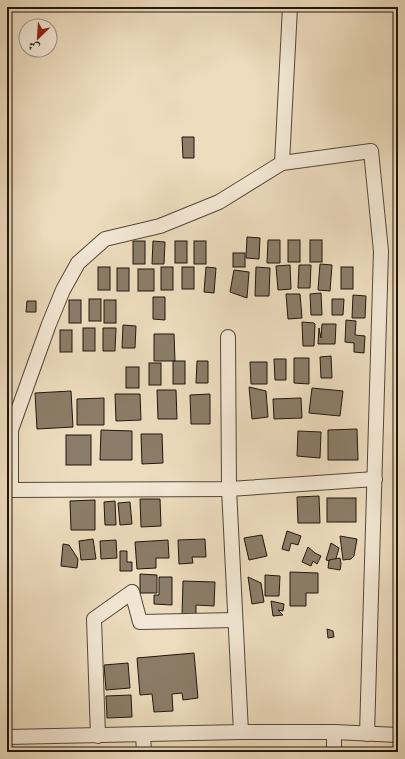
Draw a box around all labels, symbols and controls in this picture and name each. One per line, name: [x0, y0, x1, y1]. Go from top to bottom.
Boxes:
north arrow: [18, 18, 58, 58]
text: ش: [26, 37, 42, 55]

